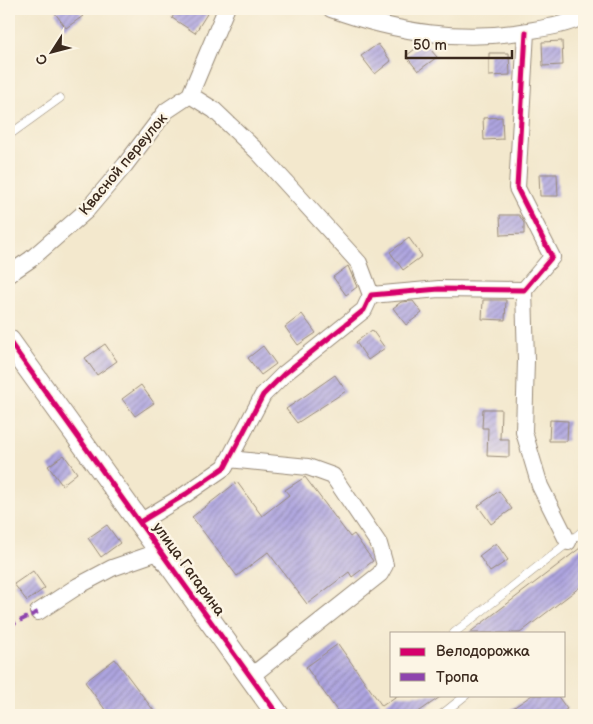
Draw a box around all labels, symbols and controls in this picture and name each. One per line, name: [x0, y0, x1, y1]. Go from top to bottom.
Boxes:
north arrow: [28, 28, 78, 78]
scale bar: [406, 28, 512, 60]
text: 50 m: [413, 36, 447, 55]
text: С: [32, 50, 52, 68]
street label: Квасной переулок: [75, 109, 172, 219]
street label: улица Гагарина: [148, 519, 229, 620]
legend: [390, 632, 566, 696]
text: Велодорожка: [436, 642, 530, 661]
text: Тропа: [436, 668, 479, 687]

